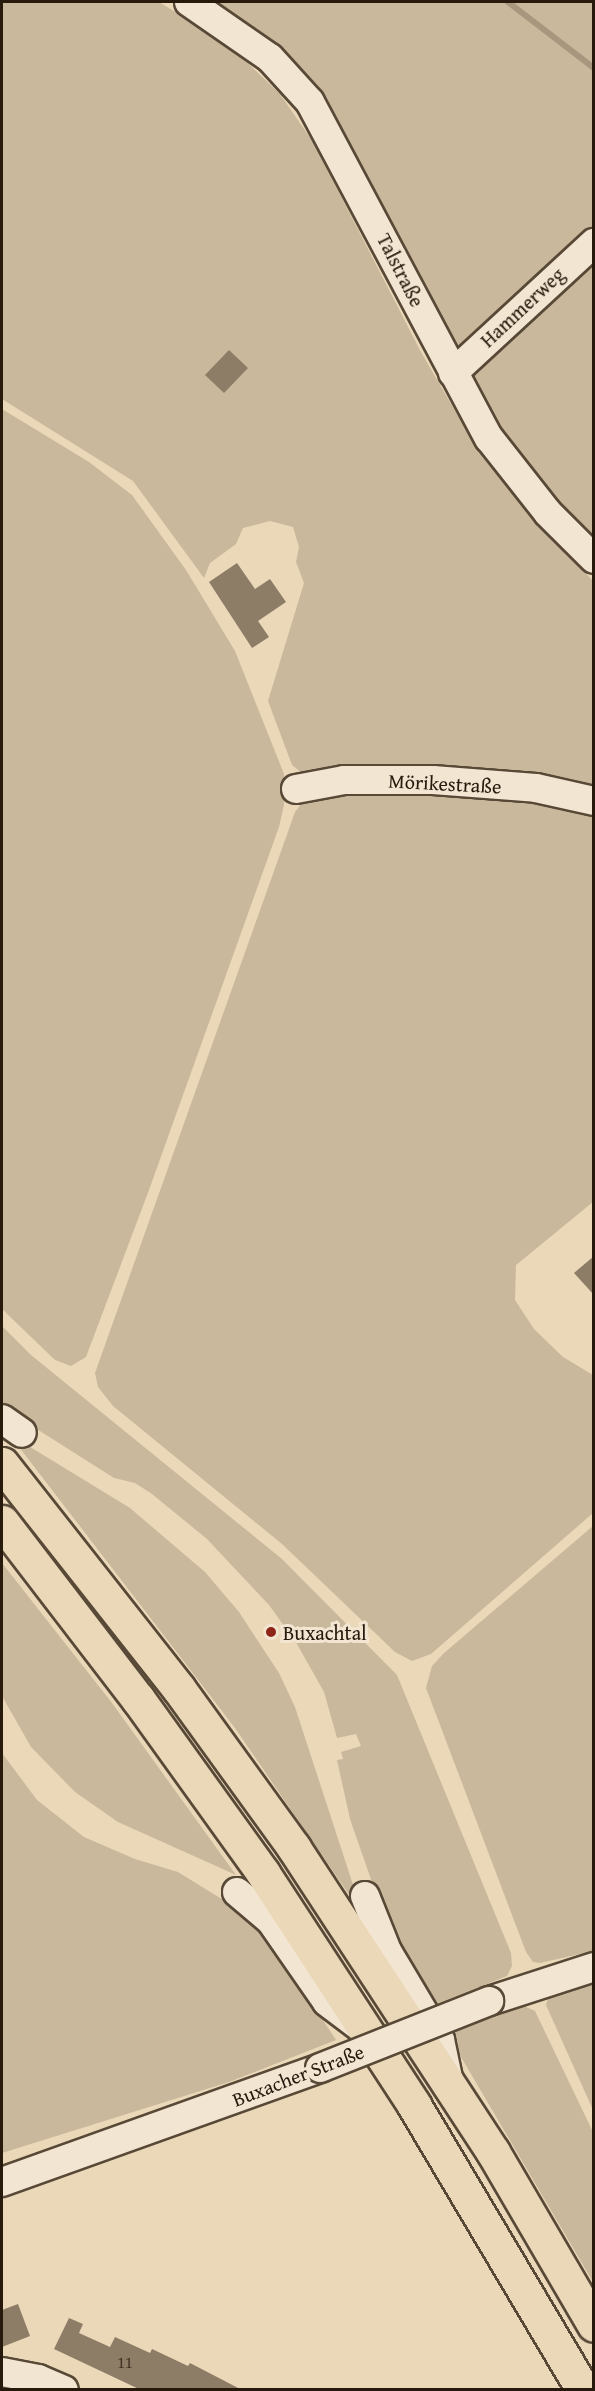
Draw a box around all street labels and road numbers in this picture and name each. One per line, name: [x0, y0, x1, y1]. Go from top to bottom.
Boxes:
street label: Talstraße: [372, 229, 430, 311]
street label: Hammerweg: [475, 262, 569, 352]
street label: Mörikestraße: [388, 768, 502, 798]
street label: Buxacher Straße: [229, 2039, 367, 2111]

